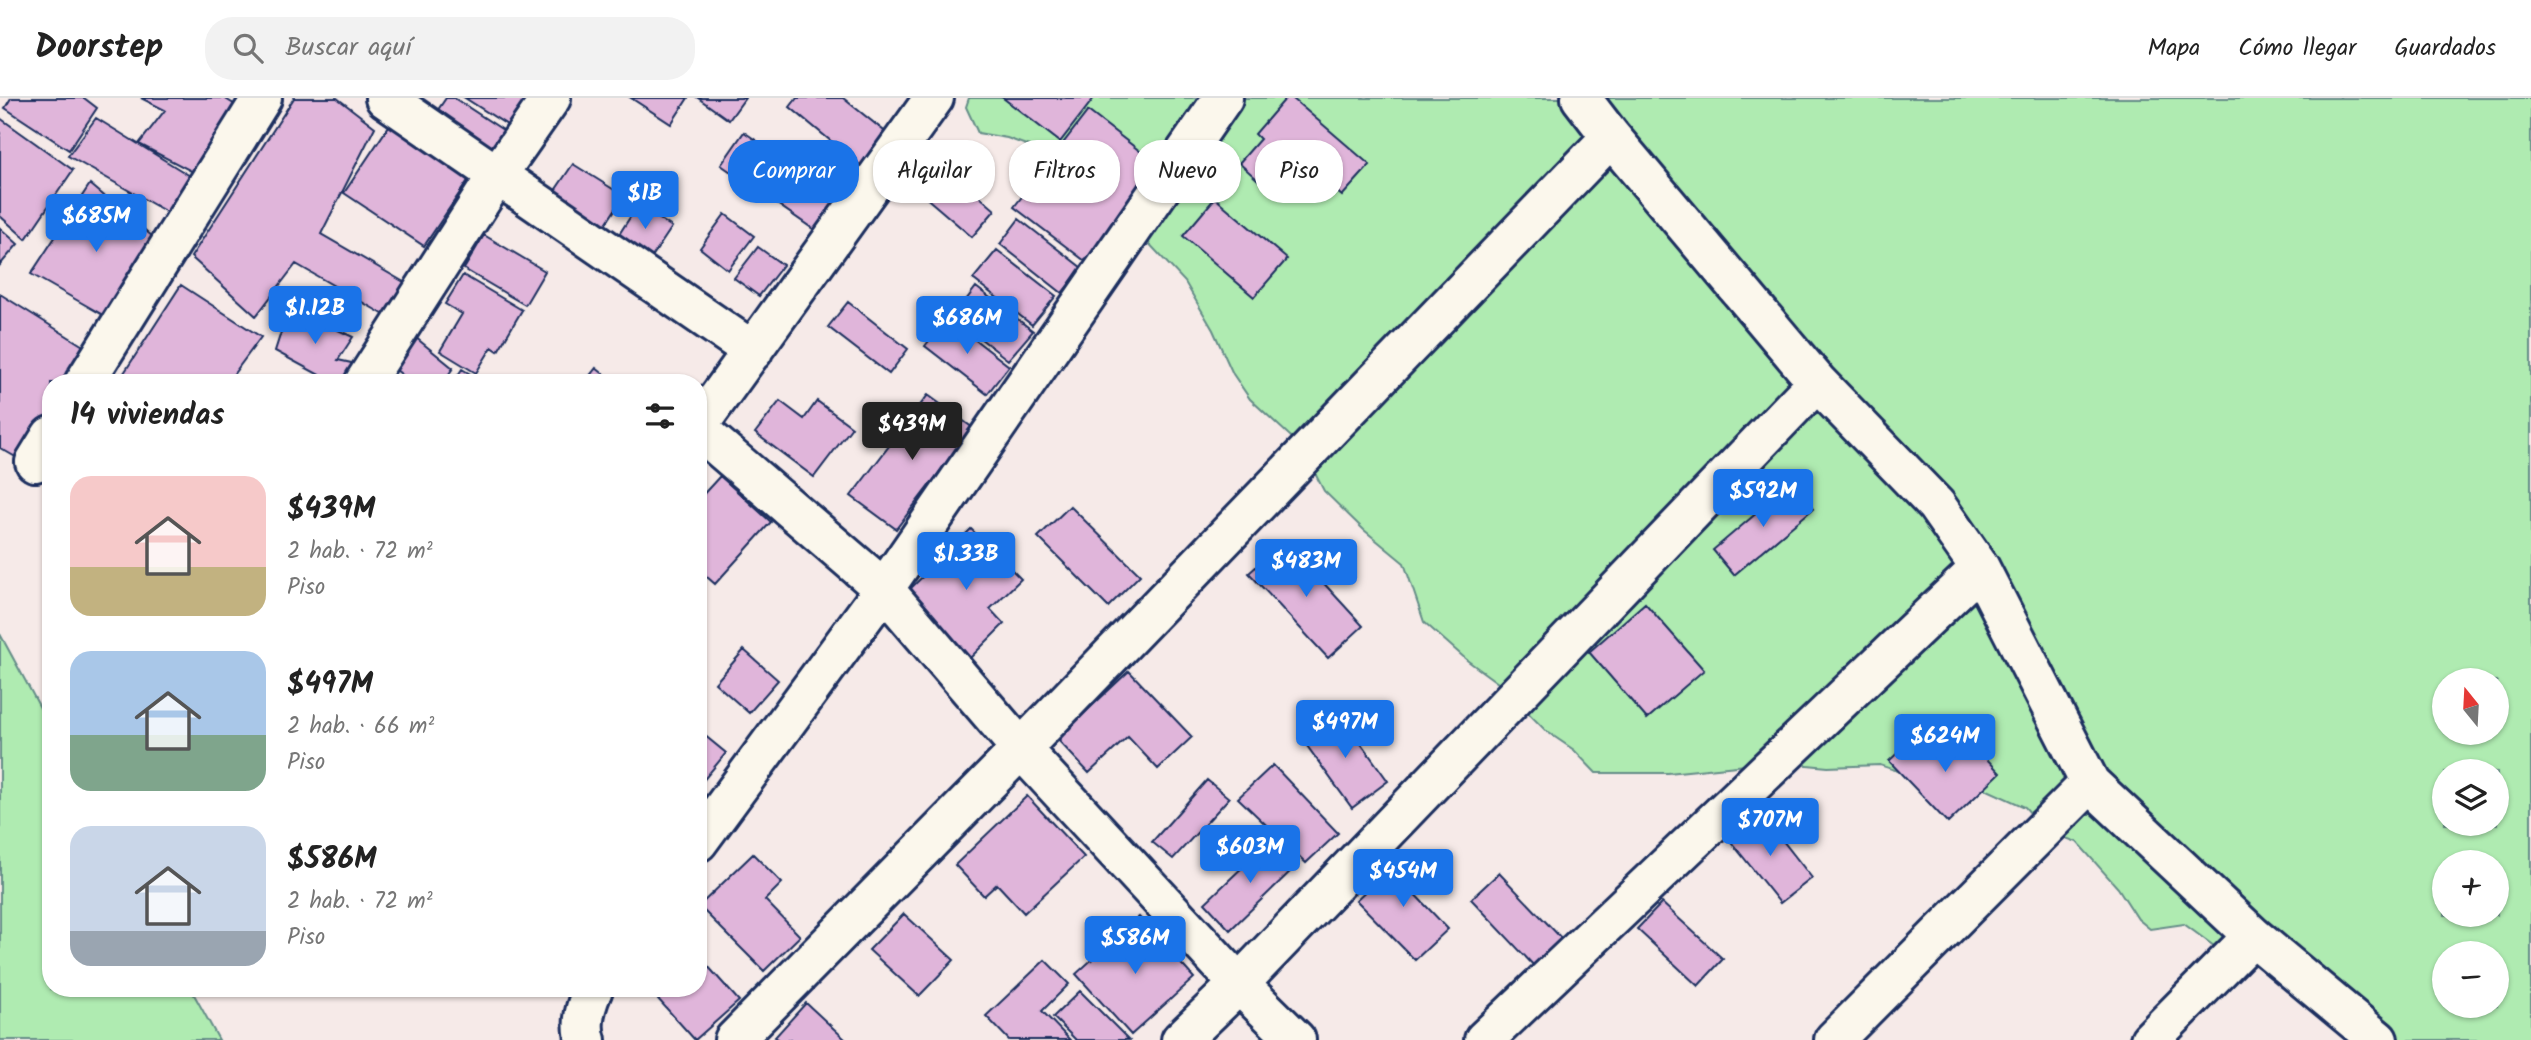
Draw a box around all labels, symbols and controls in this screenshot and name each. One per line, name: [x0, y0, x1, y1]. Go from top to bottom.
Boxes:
search box: [205, 17, 695, 80]
text: Doorstep: [35, 22, 163, 75]
text: Buscar aquí: [285, 27, 411, 69]
icon: search: [229, 29, 267, 67]
text: Mapa: [2147, 29, 2200, 68]
text: Cómo llegar: [2238, 29, 2356, 68]
text: Guardados: [2394, 29, 2496, 68]
chip: Comprar: [728, 140, 859, 203]
chip: Alquilar: [873, 140, 995, 203]
chip: Filtros: [1009, 140, 1120, 203]
chip: Nuevo: [1134, 140, 1241, 203]
chip: Piso: [1255, 140, 1343, 203]
pin: $1B: [611, 172, 679, 231]
text: $1B: [628, 176, 662, 212]
pin: $685M: [47, 194, 145, 254]
text: $685M: [62, 199, 130, 235]
pin: $1.12B: [258, 286, 372, 346]
text: $1.12B: [285, 291, 345, 327]
pin: $686M: [918, 296, 1016, 356]
text: $686M: [932, 301, 1002, 337]
text: 14 viviendas: [70, 392, 225, 440]
icon: filters: [641, 397, 679, 435]
pin: $439M: [863, 402, 961, 462]
text: $439M: [878, 407, 946, 443]
pin: $592M: [1714, 470, 1812, 529]
text: $592M: [1729, 474, 1797, 510]
text: $439M: [287, 486, 375, 534]
icon: home: [126, 504, 210, 588]
pin: $1.33B: [909, 532, 1023, 592]
text: 2 hab. · 72 m²: [287, 534, 433, 570]
text: $1.33B: [933, 537, 999, 573]
pin: $483M: [1257, 540, 1355, 599]
text: $483M: [1271, 544, 1341, 580]
text: Piso: [287, 570, 325, 606]
text: $497M: [287, 661, 373, 709]
north arrow: [2432, 668, 2510, 746]
map controls: [2432, 668, 2509, 1018]
icon: home: [126, 679, 210, 763]
pin: $497M: [1296, 700, 1394, 760]
text: $497M: [1312, 705, 1378, 741]
text: 2 hab. · 66 m²: [287, 709, 434, 745]
pin: $624M: [1896, 714, 1994, 774]
text: $624M: [1910, 719, 1980, 755]
text: Piso: [287, 745, 325, 781]
button: layers: [2432, 759, 2509, 836]
pin: $707M: [1721, 798, 1819, 858]
text: $707M: [1738, 803, 1802, 839]
pin: $603M: [1201, 826, 1299, 885]
text: $603M: [1216, 830, 1284, 866]
text: $586M: [287, 836, 377, 884]
pin: $454M: [1354, 850, 1452, 909]
button: +: [2432, 850, 2509, 927]
icon: home: [126, 854, 210, 938]
text: $454M: [1369, 854, 1437, 890]
text: 2 hab. · 72 m²: [287, 884, 433, 920]
pin: $586M: [1086, 916, 1184, 976]
text: Piso: [287, 920, 325, 956]
text: $586M: [1101, 921, 1169, 957]
button: −: [2432, 941, 2509, 1018]

